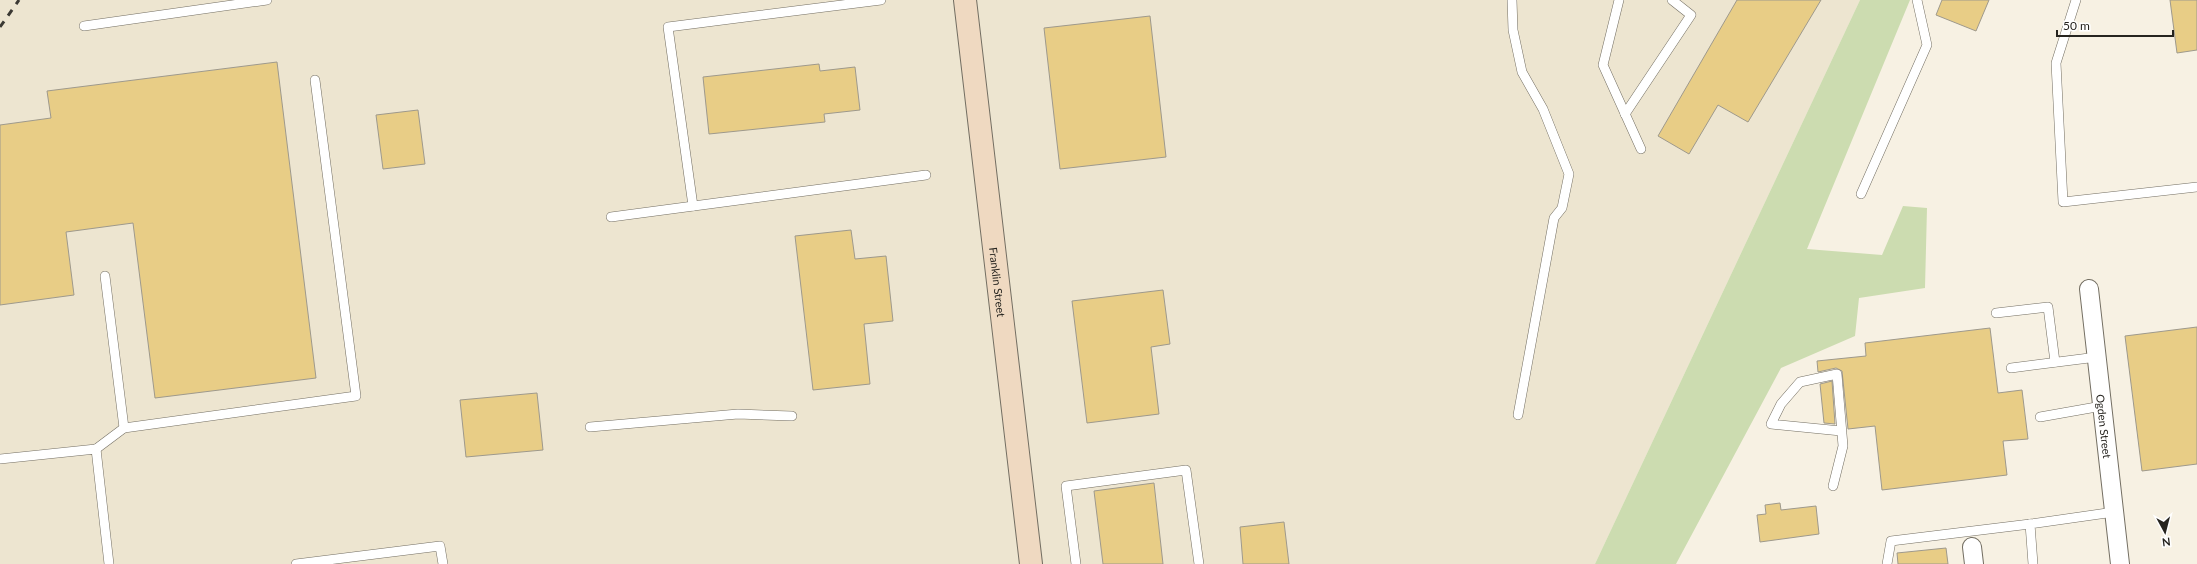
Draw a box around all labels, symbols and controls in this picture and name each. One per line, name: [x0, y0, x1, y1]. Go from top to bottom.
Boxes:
scale bar: [2057, 12, 2173, 38]
text: 50 m: [2063, 18, 2090, 33]
street label: Franklin Street: [987, 247, 1009, 318]
street label: Ogden Street: [2094, 393, 2115, 459]
north arrow: [2145, 512, 2185, 552]
text: N: [2161, 535, 2171, 549]

